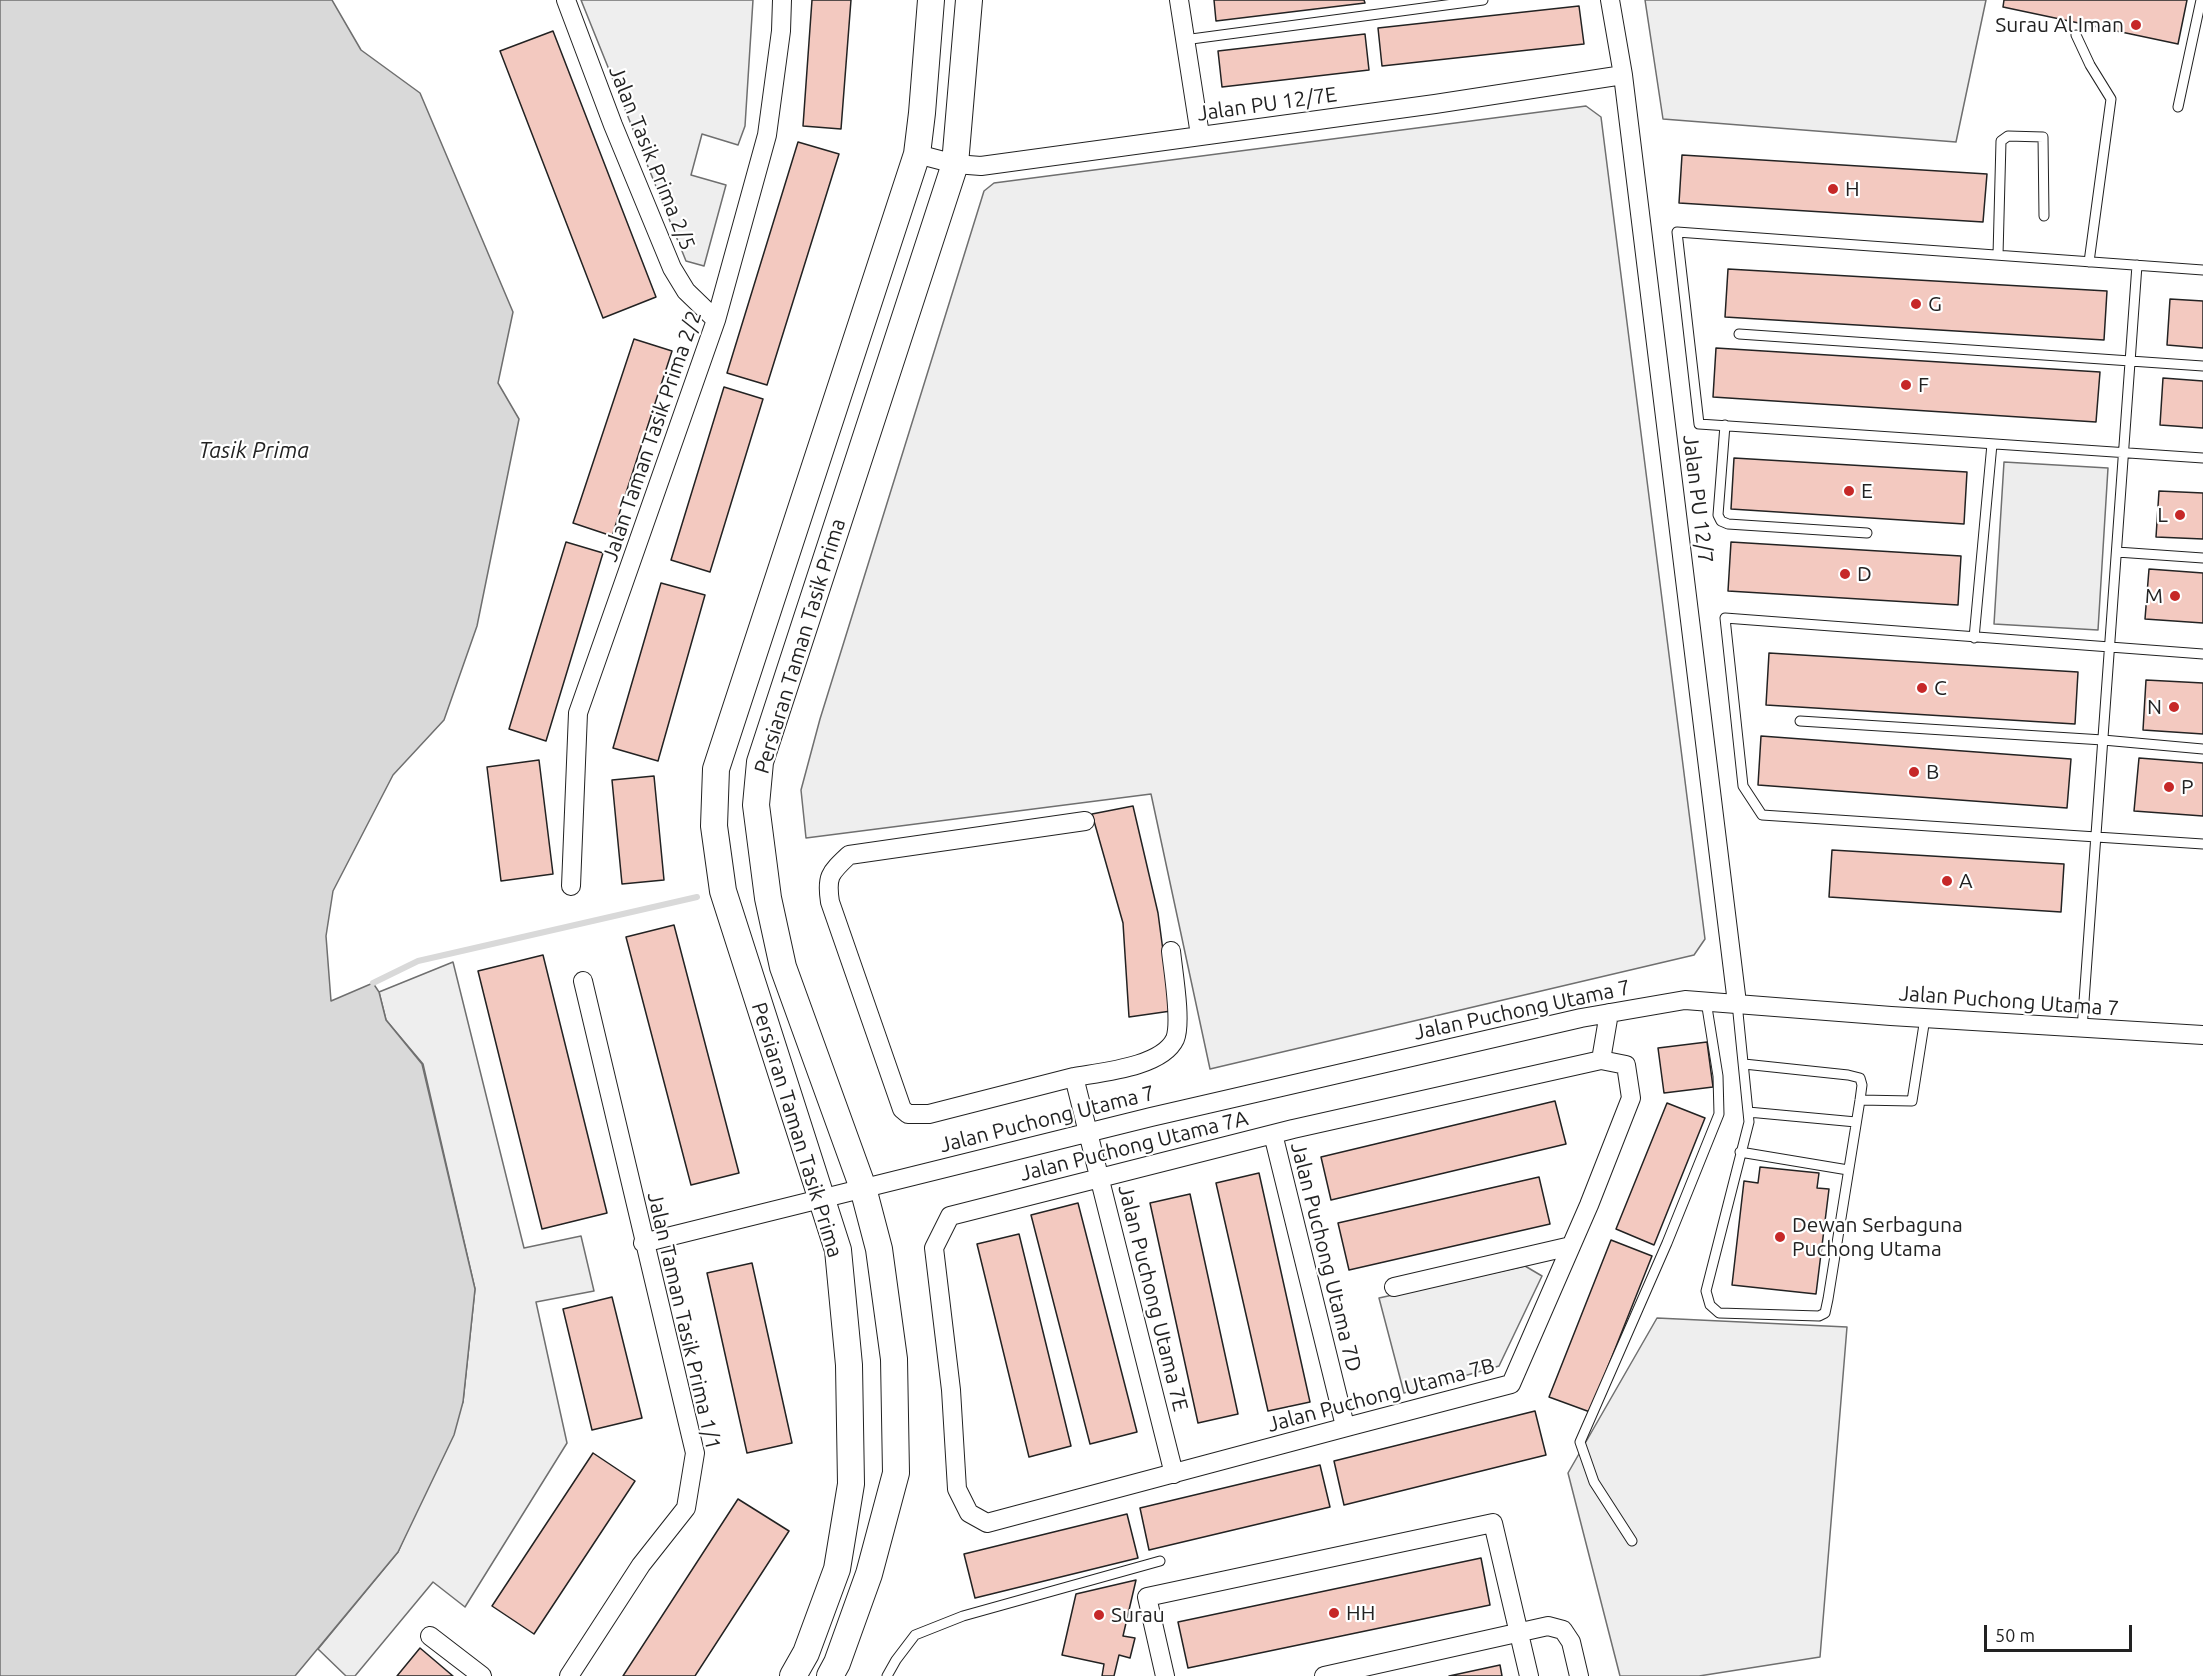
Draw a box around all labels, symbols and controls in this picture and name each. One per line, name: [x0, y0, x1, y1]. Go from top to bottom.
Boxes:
place label: Surau Al Iman: [1995, 12, 2124, 38]
marker: Surau Al Iman: [2129, 18, 2143, 32]
street label: Jalan Tasik Prima 2/5: [604, 62, 700, 254]
street label: Jalan PU 12/7E: [1195, 82, 1339, 126]
place label: H: [1845, 176, 1860, 202]
marker: H: [1826, 182, 1840, 196]
place label: G: [1928, 291, 1942, 317]
marker: G: [1909, 297, 1923, 311]
street label: Jalan Taman Tasik Prima 2/2: [597, 307, 707, 565]
place label: F: [1918, 372, 1929, 398]
marker: F: [1899, 378, 1913, 392]
street label: Jalan PU 12/7: [1678, 433, 1718, 565]
water label: Tasik Prima: [199, 438, 309, 464]
place label: E: [1861, 478, 1873, 504]
marker: E: [1842, 484, 1856, 498]
place label: L: [2157, 502, 2168, 528]
marker: L: [2173, 508, 2187, 522]
street label: Persiaran Taman Tasik Prima: [749, 515, 851, 777]
place label: D: [1857, 561, 1872, 587]
marker: D: [1838, 567, 1852, 581]
place label: M: [2145, 583, 2163, 609]
marker: M: [2168, 589, 2182, 603]
place label: C: [1934, 675, 1947, 701]
marker: C: [1915, 681, 1929, 695]
place label: N: [2147, 694, 2162, 720]
marker: N: [2167, 700, 2181, 714]
place label: B: [1926, 759, 1939, 785]
marker: B: [1907, 765, 1921, 779]
place label: P: [2181, 774, 2194, 800]
marker: P: [2162, 780, 2176, 794]
place label: A: [1959, 868, 1973, 894]
marker: A: [1940, 874, 1954, 888]
street label: Jalan Puchong Utama 7: [1411, 975, 1633, 1045]
street label: Jalan Puchong Utama 7: [1898, 981, 2120, 1021]
street label: Persiaran Taman Tasik Prima: [746, 999, 848, 1261]
street label: Jalan Puchong Utama 7: [937, 1080, 1157, 1158]
street label: Jalan Puchong Utama 7A: [1017, 1105, 1251, 1187]
street label: Jalan Puchong Utama 7D: [1285, 1140, 1367, 1374]
street label: Jalan Puchong Utama 7E: [1113, 1182, 1193, 1414]
street label: Jalan Taman Tasik Prima 1/1: [642, 1190, 726, 1452]
place label: Dewan Serbaguna Puchong Utama: [1792, 1212, 1963, 1262]
marker: Dewan Serbaguna Puchong Utama: [1773, 1230, 1787, 1244]
street label: Jalan Puchong Utama 7B: [1265, 1353, 1497, 1437]
place label: HH: [1346, 1600, 1375, 1626]
place label: Surau: [1111, 1602, 1165, 1628]
marker: HH: [1327, 1606, 1341, 1620]
marker: Surau: [1092, 1608, 1106, 1622]
scale bar: [1987, 1613, 2136, 1651]
text: 50 m: [1995, 1625, 2035, 1645]

